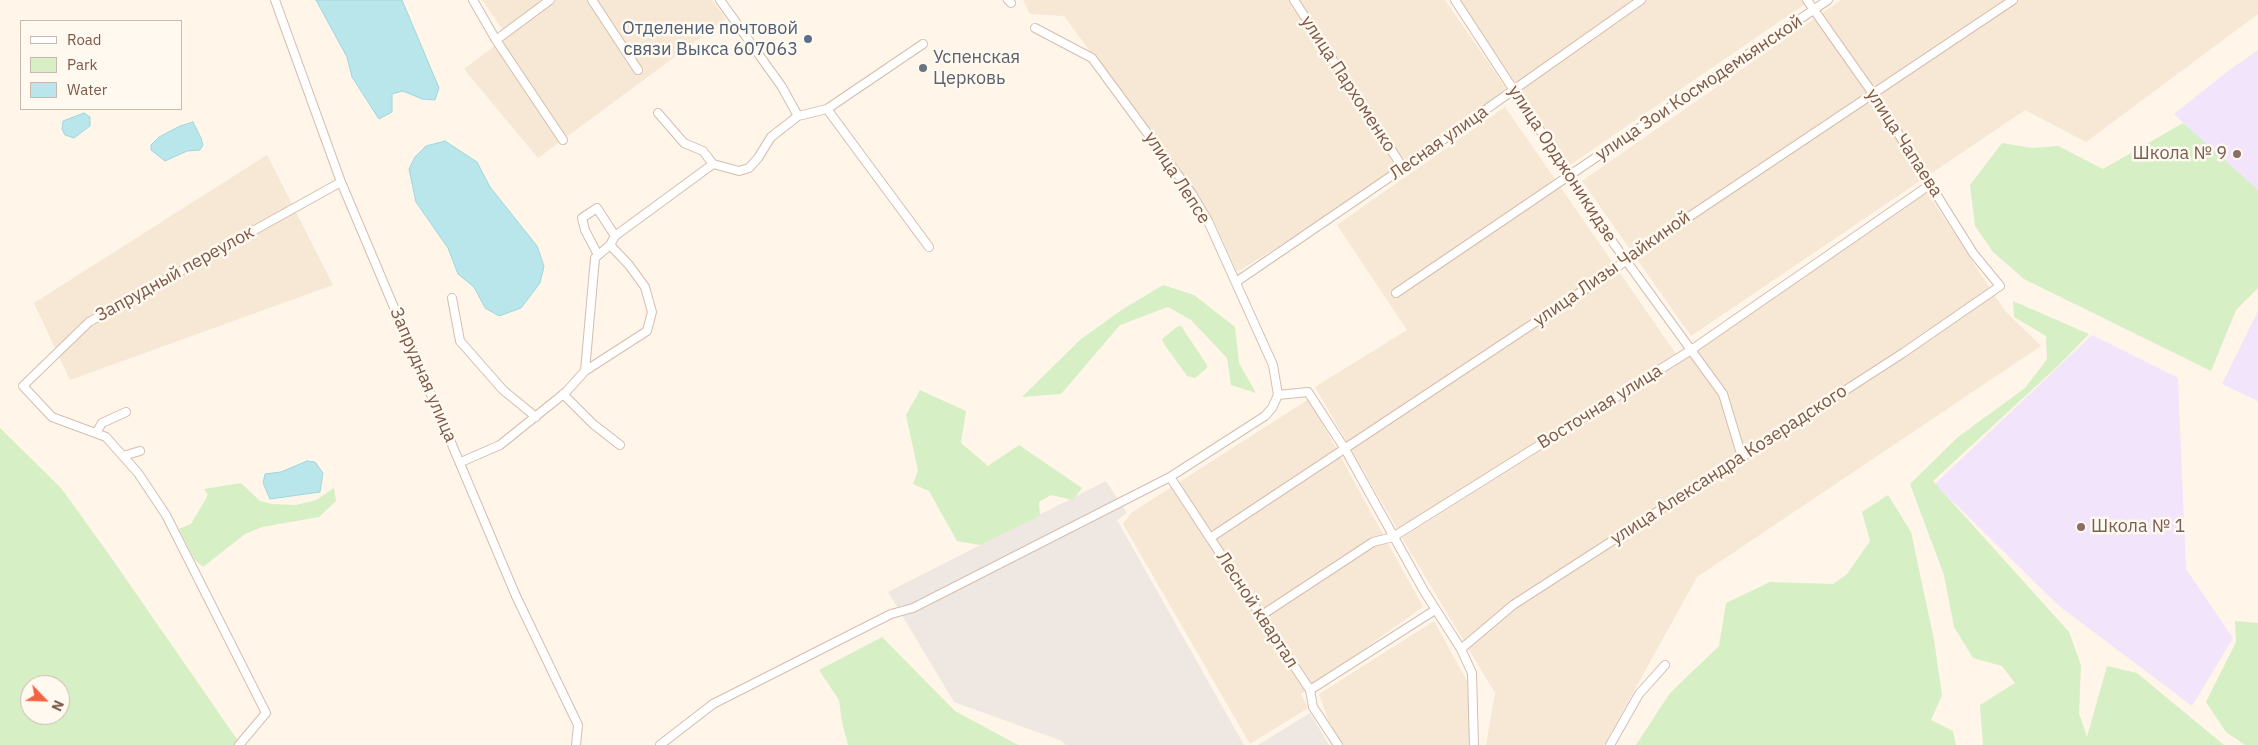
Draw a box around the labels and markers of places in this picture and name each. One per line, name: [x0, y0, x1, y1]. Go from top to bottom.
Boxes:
place label: Отделение почтовой связи Выкса 607063: [622, 18, 798, 60]
marker: Отделение почтовой связи Выкса 607063: [802, 33, 814, 45]
place label: Успенская Церковь: [933, 47, 1020, 90]
marker: Успенская Церковь: [917, 62, 929, 74]
place label: Школа № 9: [2133, 143, 2227, 165]
marker: Школа № 9: [2231, 148, 2243, 160]
place label: Школа № 1: [2091, 516, 2185, 538]
marker: Школа № 1: [2075, 521, 2087, 533]

